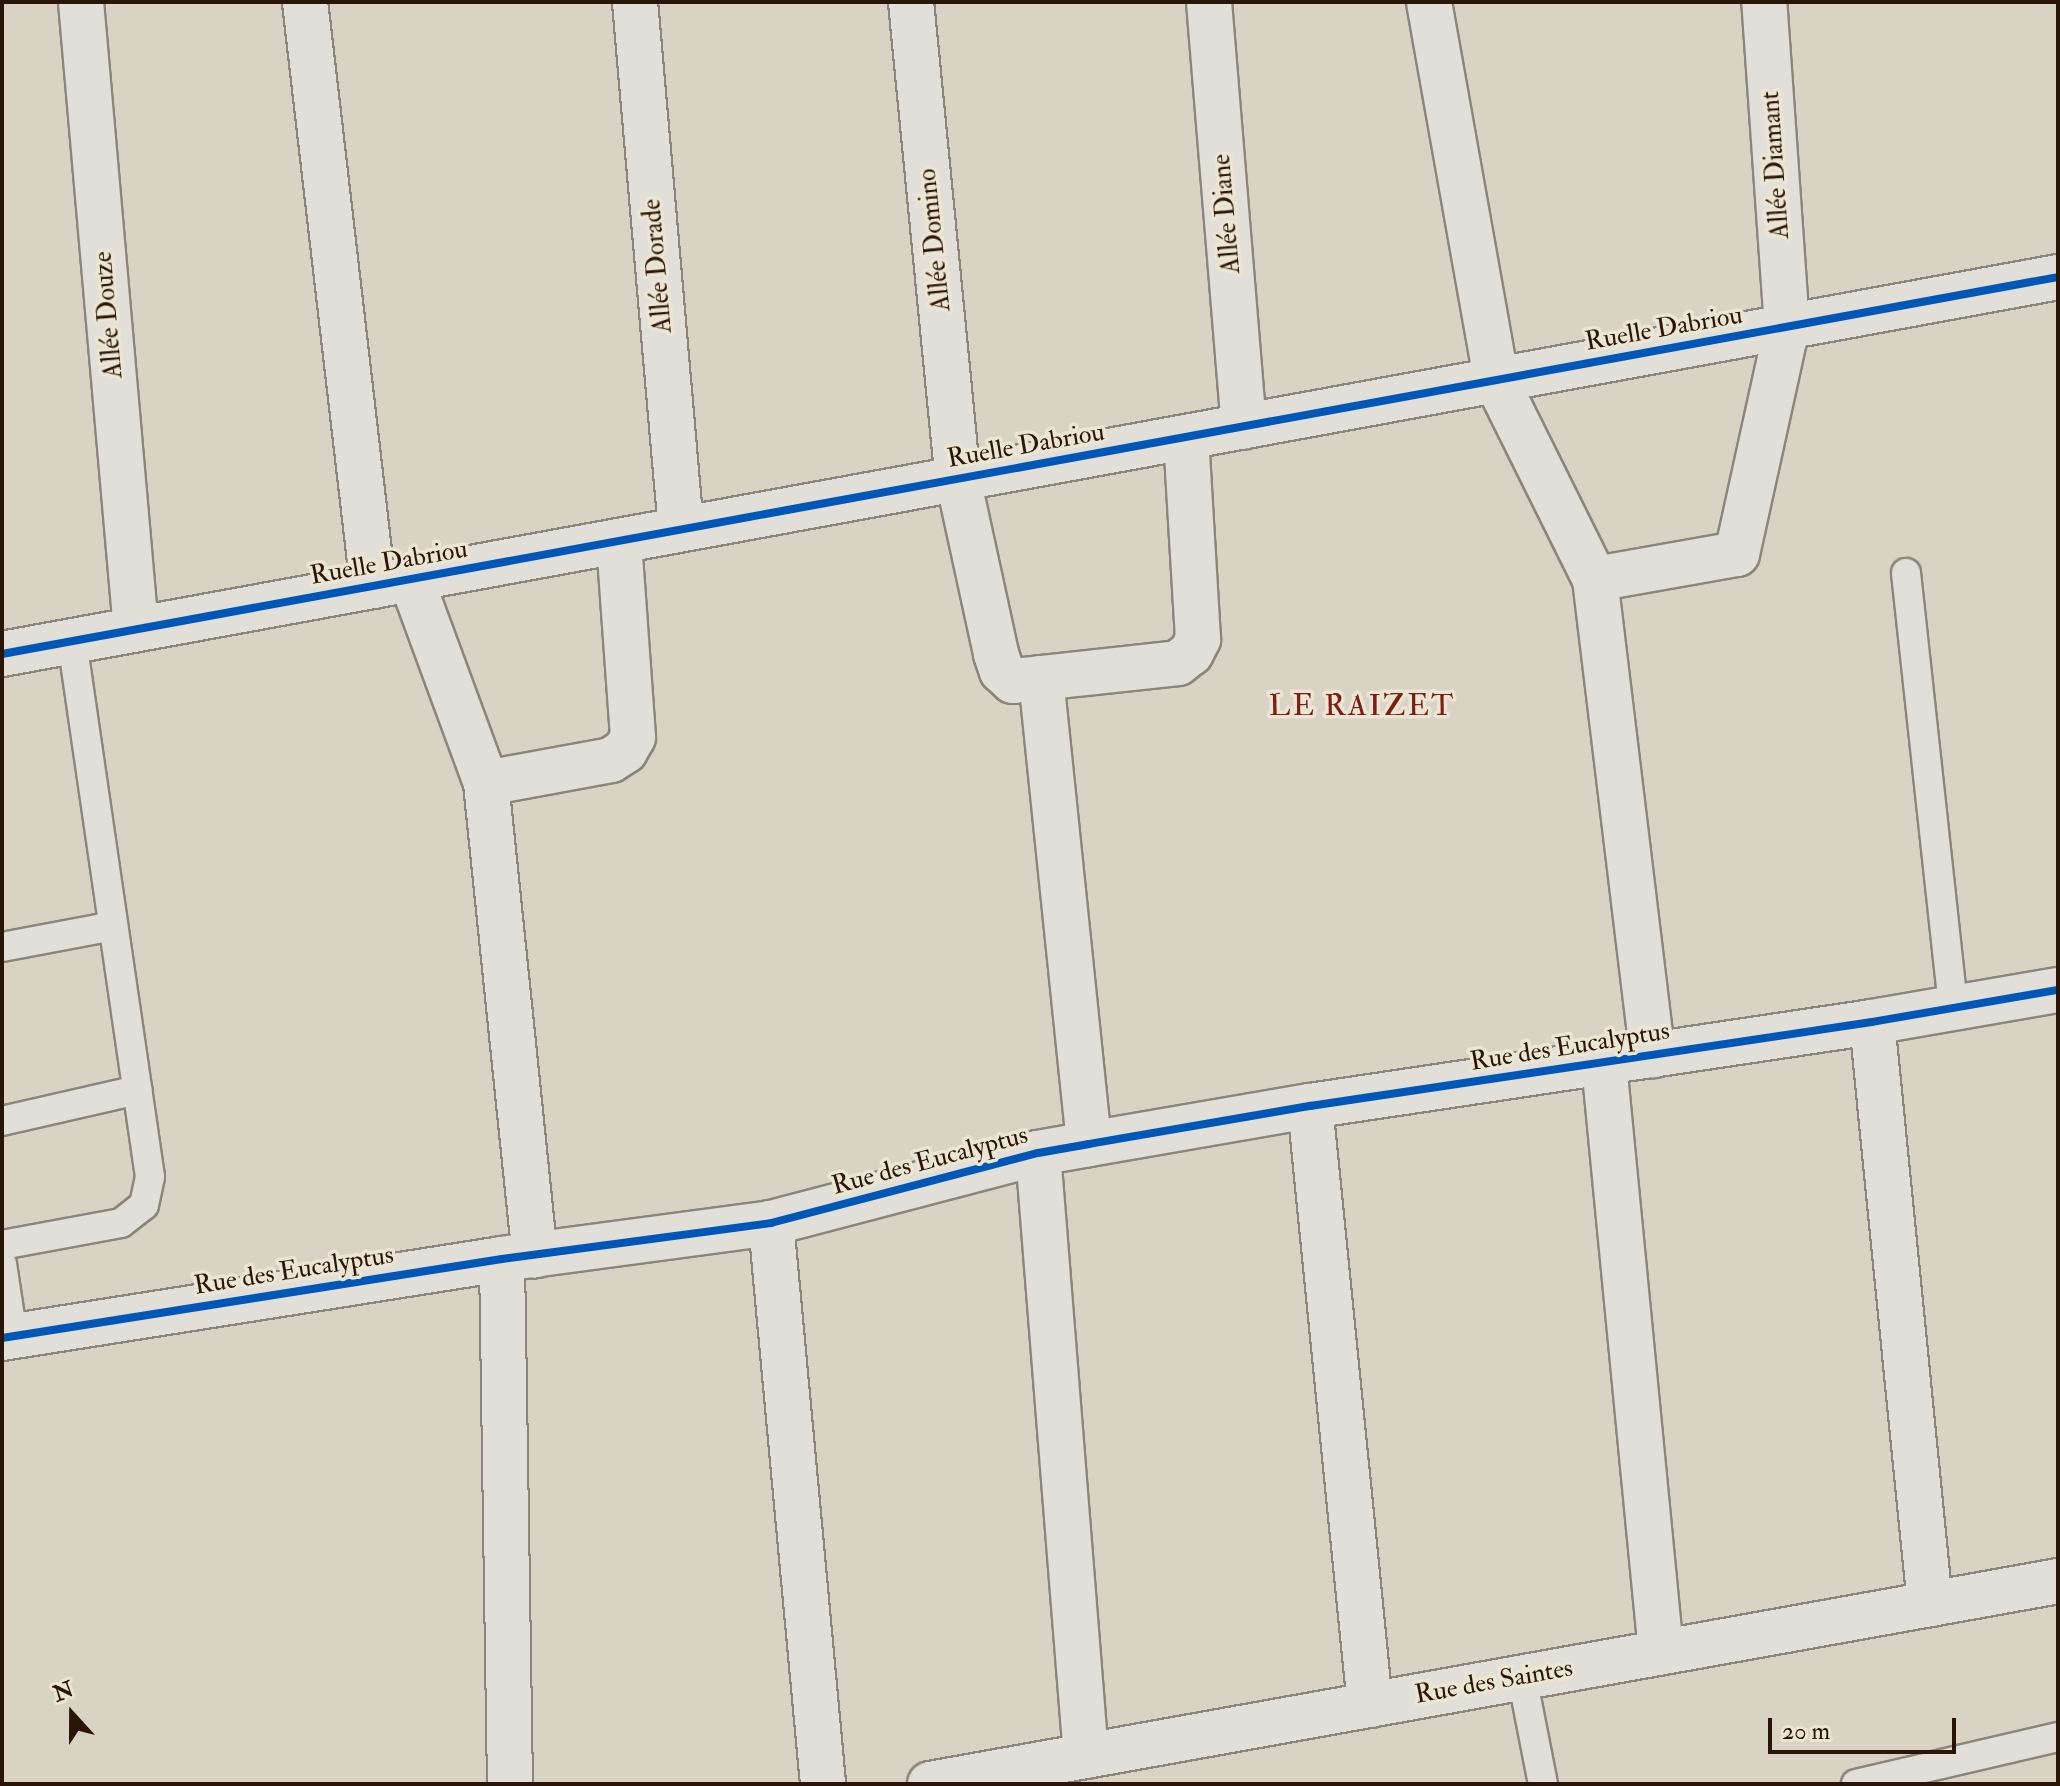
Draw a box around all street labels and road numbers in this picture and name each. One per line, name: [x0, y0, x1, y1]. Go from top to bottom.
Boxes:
street label: Allée Diamant: [1755, 90, 1797, 240]
street label: Allée Diane: [1206, 153, 1248, 275]
street label: Allée Domino: [912, 167, 958, 313]
street label: Allée Dorade: [637, 198, 679, 334]
street label: Allée Douze: [88, 250, 130, 380]
street label: Ruelle Dabriou: [1583, 300, 1745, 358]
street label: Ruelle Dabriou: [945, 417, 1107, 475]
street label: Ruelle Dabriou: [308, 534, 470, 592]
street label: Rue des Eucalyptus: [1468, 1016, 1672, 1078]
street label: Rue des Eucalyptus: [829, 1120, 1031, 1202]
street label: Rue des Eucalyptus: [192, 1240, 396, 1302]
street label: Rue des Saintes: [1413, 1653, 1575, 1711]

